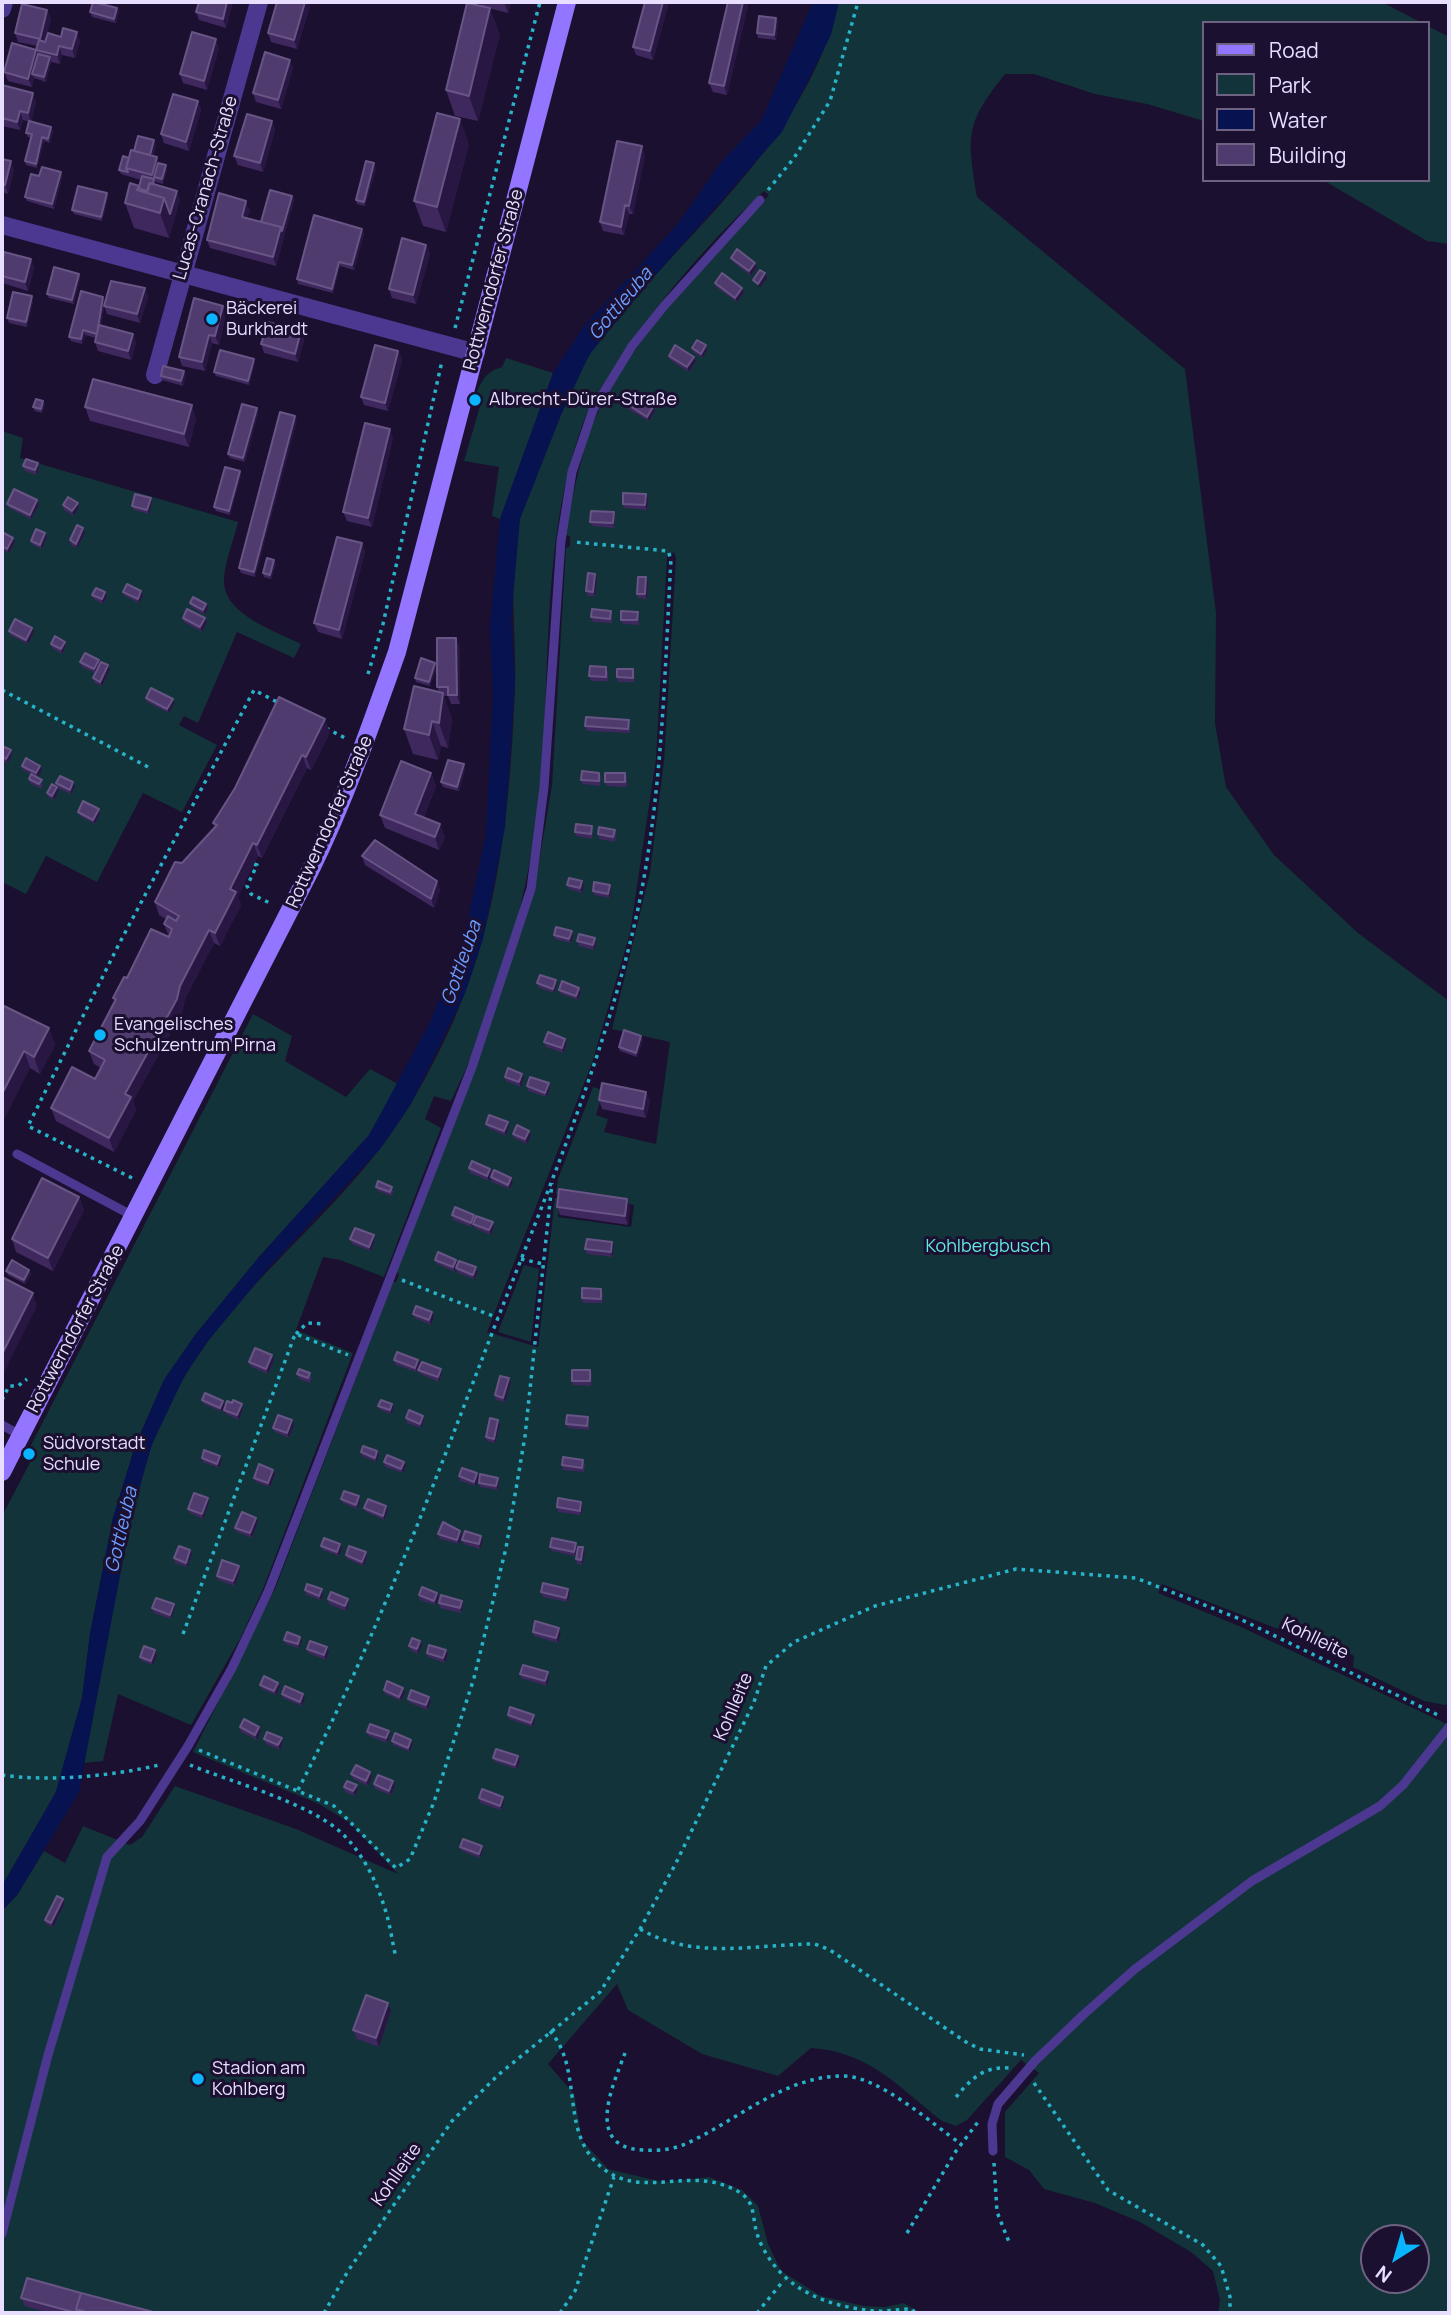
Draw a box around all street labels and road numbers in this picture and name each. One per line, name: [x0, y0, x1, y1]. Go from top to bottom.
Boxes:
street label: Lucas-Cranach-Straße: [169, 93, 243, 283]
street label: Rottwerndorfer Straße: [459, 187, 529, 373]
street label: Rottwerndorfer Straße: [282, 732, 378, 912]
street label: Rottwerndorfer Straße: [23, 1242, 129, 1416]
street label: Kohlleite: [1278, 1614, 1352, 1664]
street label: Kohlleite: [710, 1670, 758, 1744]
street label: Kohlleite: [368, 2139, 426, 2211]

